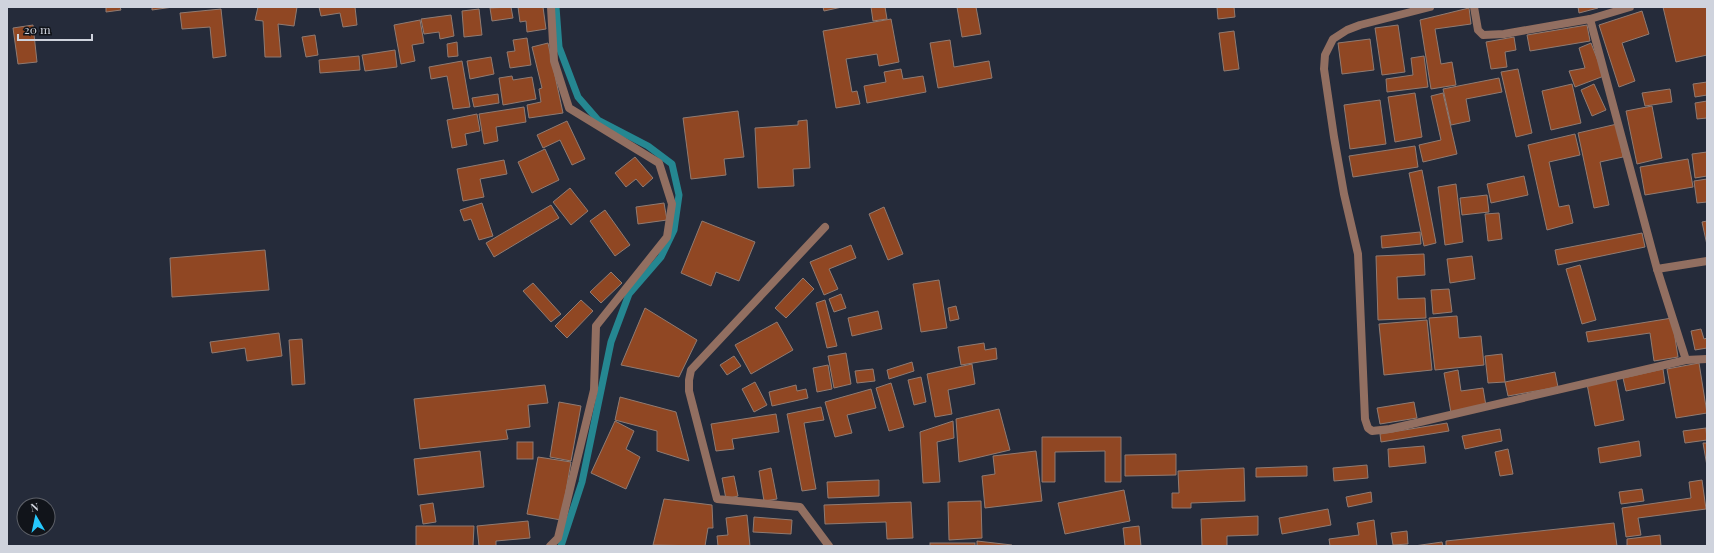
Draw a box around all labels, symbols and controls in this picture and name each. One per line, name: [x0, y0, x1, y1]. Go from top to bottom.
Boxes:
scale bar: [18, 16, 92, 42]
text: 20 m: [24, 21, 51, 37]
north arrow: [16, 497, 56, 537]
text: N: [29, 499, 40, 515]

